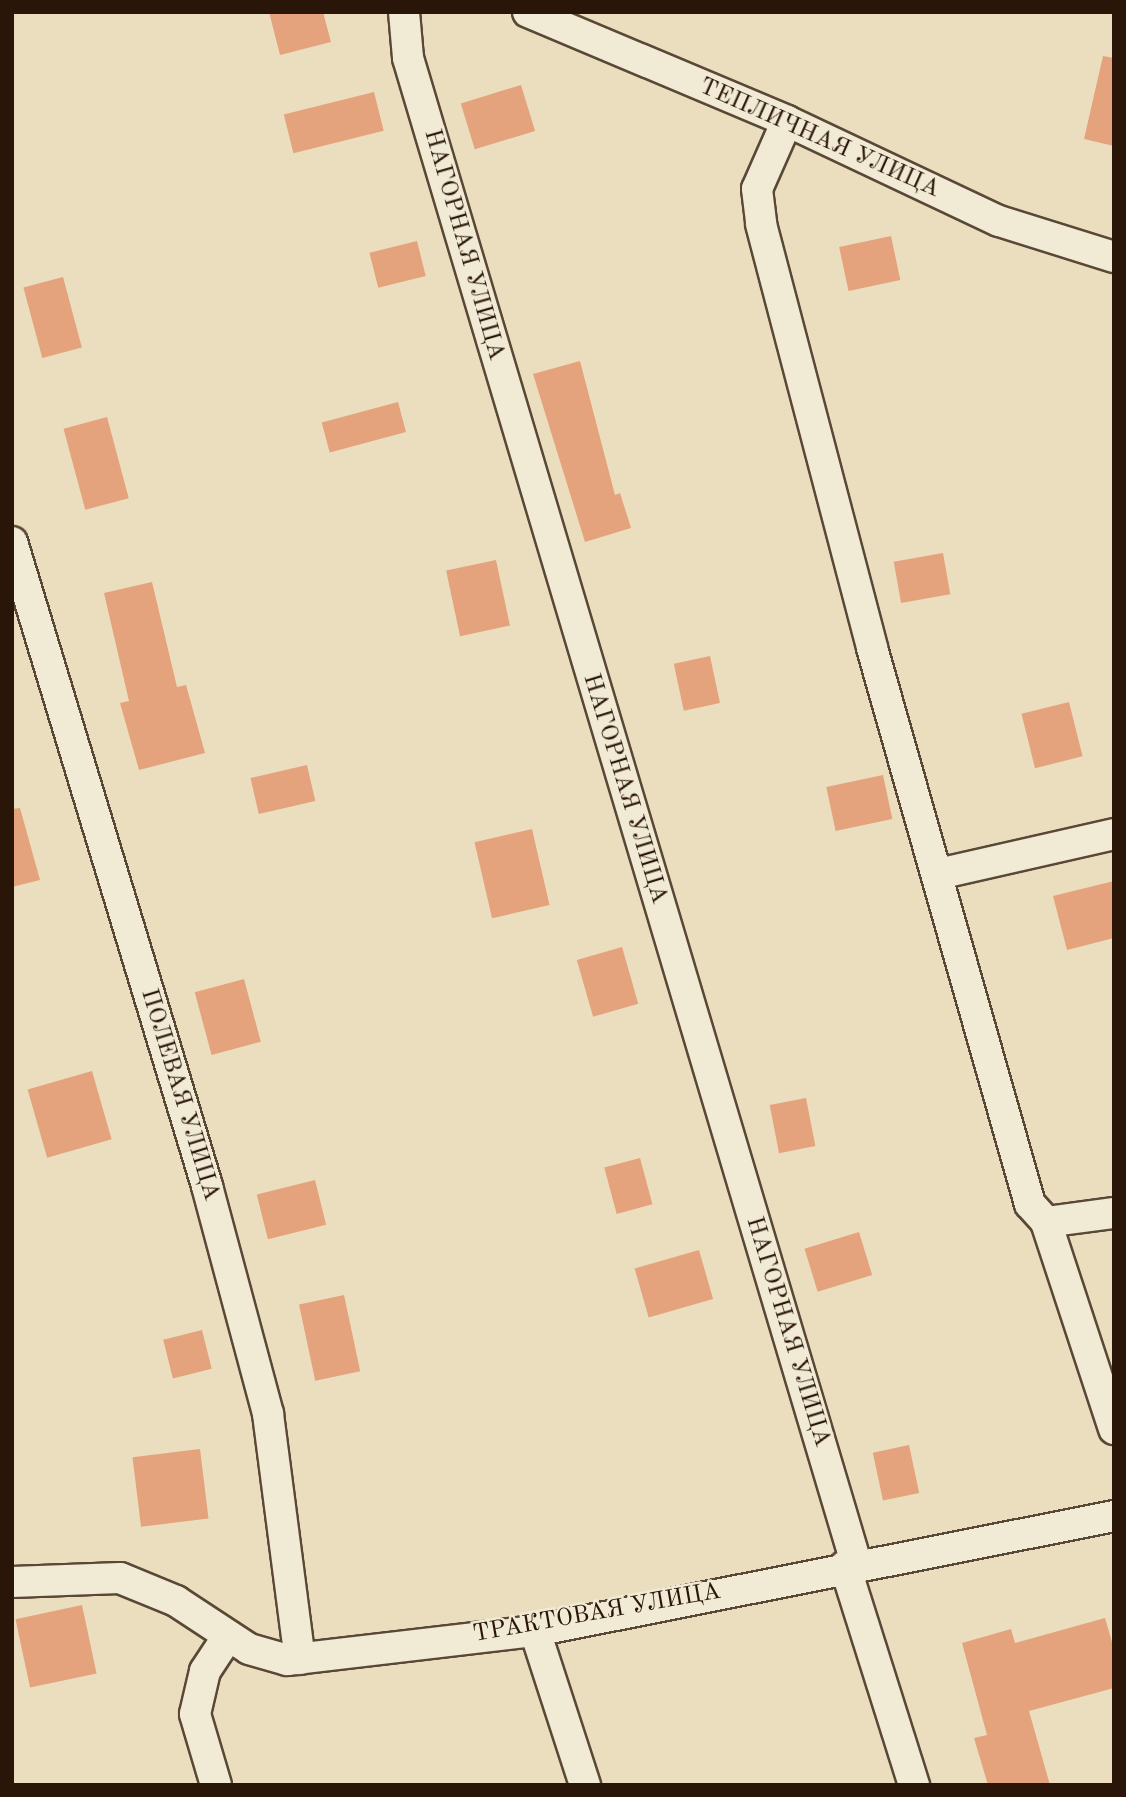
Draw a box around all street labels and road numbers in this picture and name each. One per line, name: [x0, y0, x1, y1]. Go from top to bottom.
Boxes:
street label: ТЕПЛИЧНАЯ УЛИЦА: [694, 73, 944, 205]
street label: НАГОРНАЯ УЛИЦА: [416, 126, 510, 364]
street label: НАГОРНАЯ УЛИЦА: [575, 670, 673, 908]
street label: ПОЛЕВАЯ УЛИЦА: [133, 986, 225, 1204]
street label: НАГОРНАЯ УЛИЦА: [738, 1213, 836, 1451]
street label: ТРАКТОВАЯ УЛИЦА: [471, 1578, 723, 1650]

